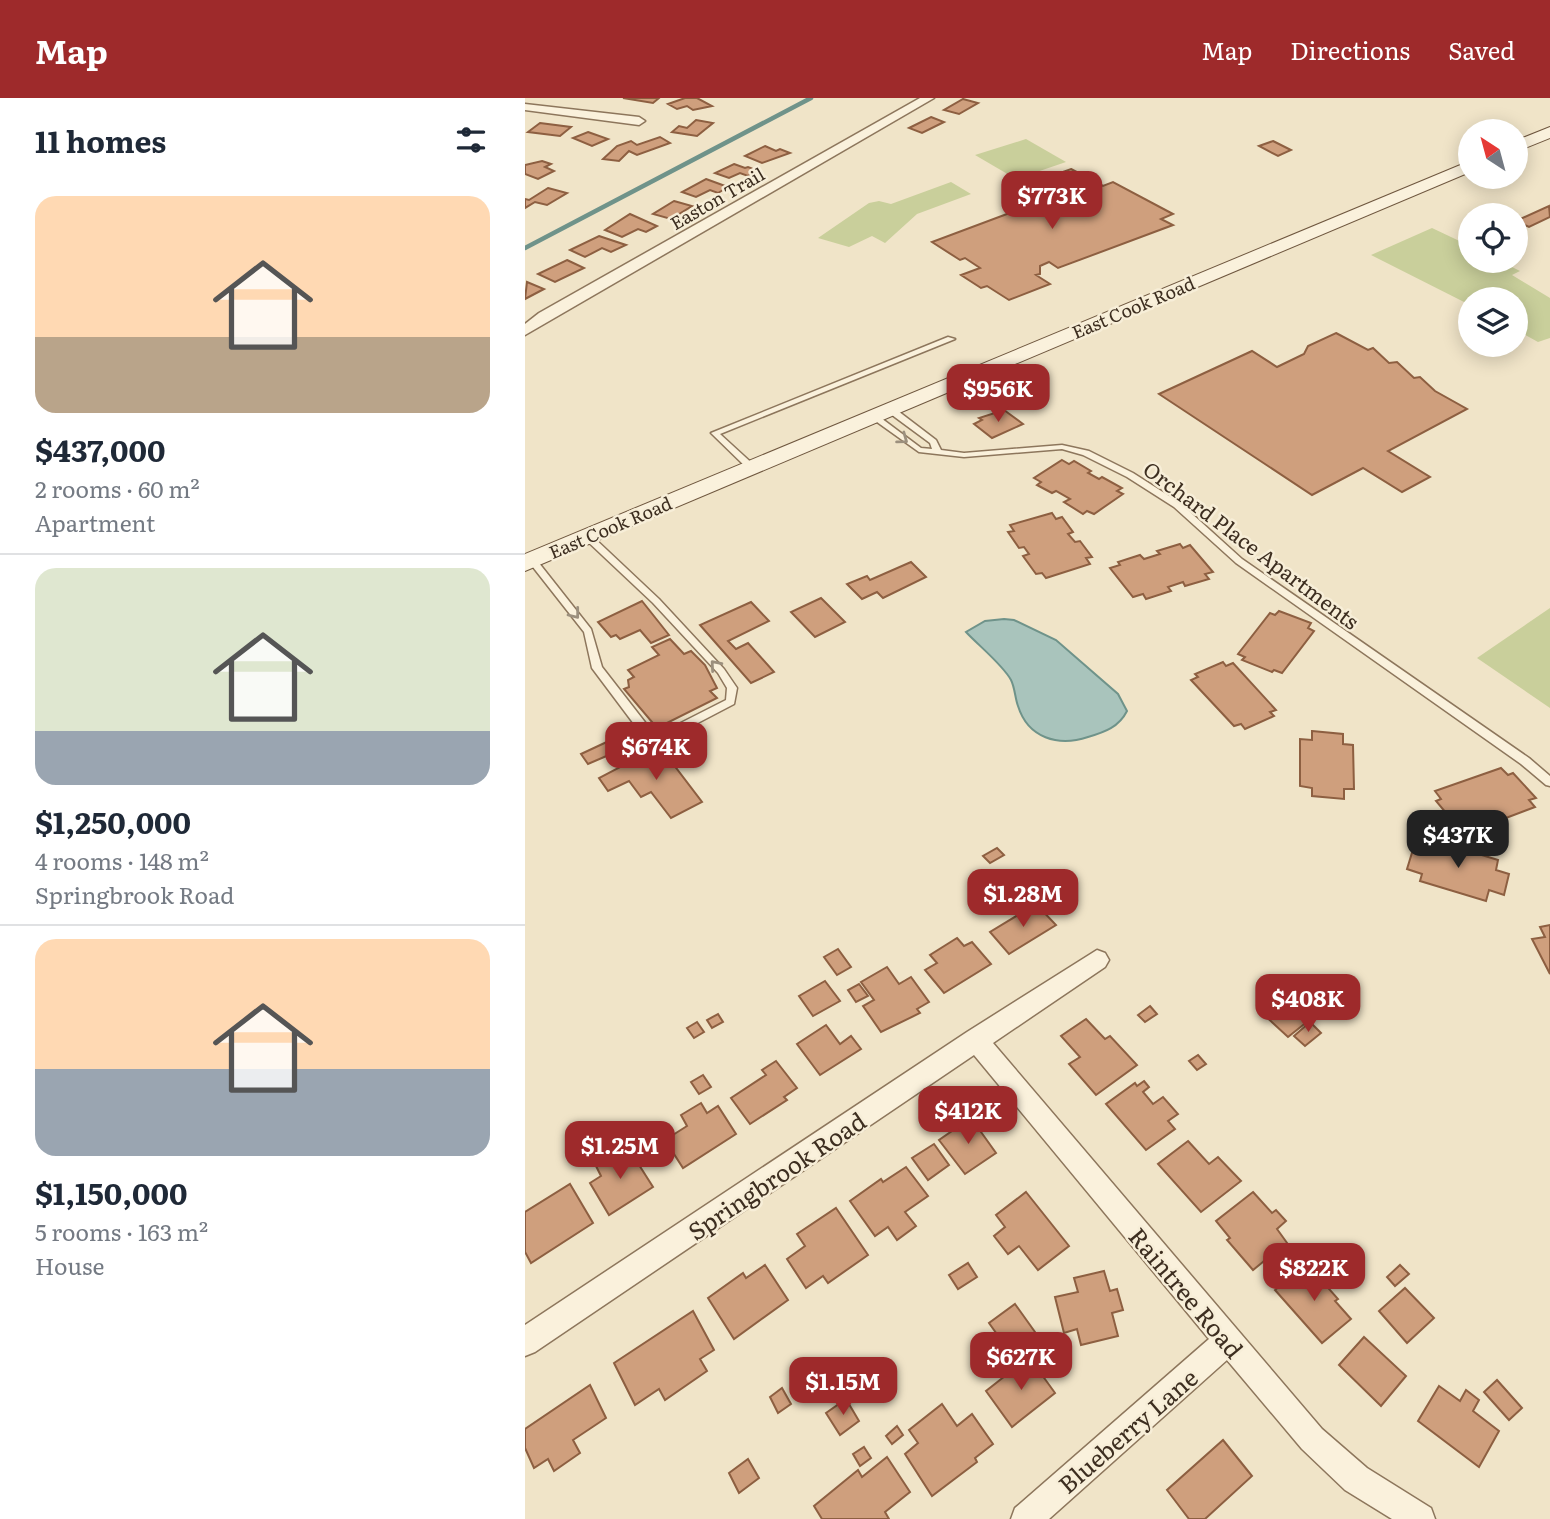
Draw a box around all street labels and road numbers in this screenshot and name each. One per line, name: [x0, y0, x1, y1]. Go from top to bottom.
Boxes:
street label: Easton Trail: [665, 160, 769, 236]
street label: East Cook Road: [1067, 269, 1199, 345]
street label: Orchard Place Apartments: [1138, 452, 1366, 636]
street label: East Cook Road: [544, 489, 676, 565]
street label: Springbrook Road: [680, 1102, 872, 1248]
street label: Raintree Road: [1122, 1219, 1252, 1365]
street label: Blueberry Lane: [1050, 1359, 1204, 1501]

